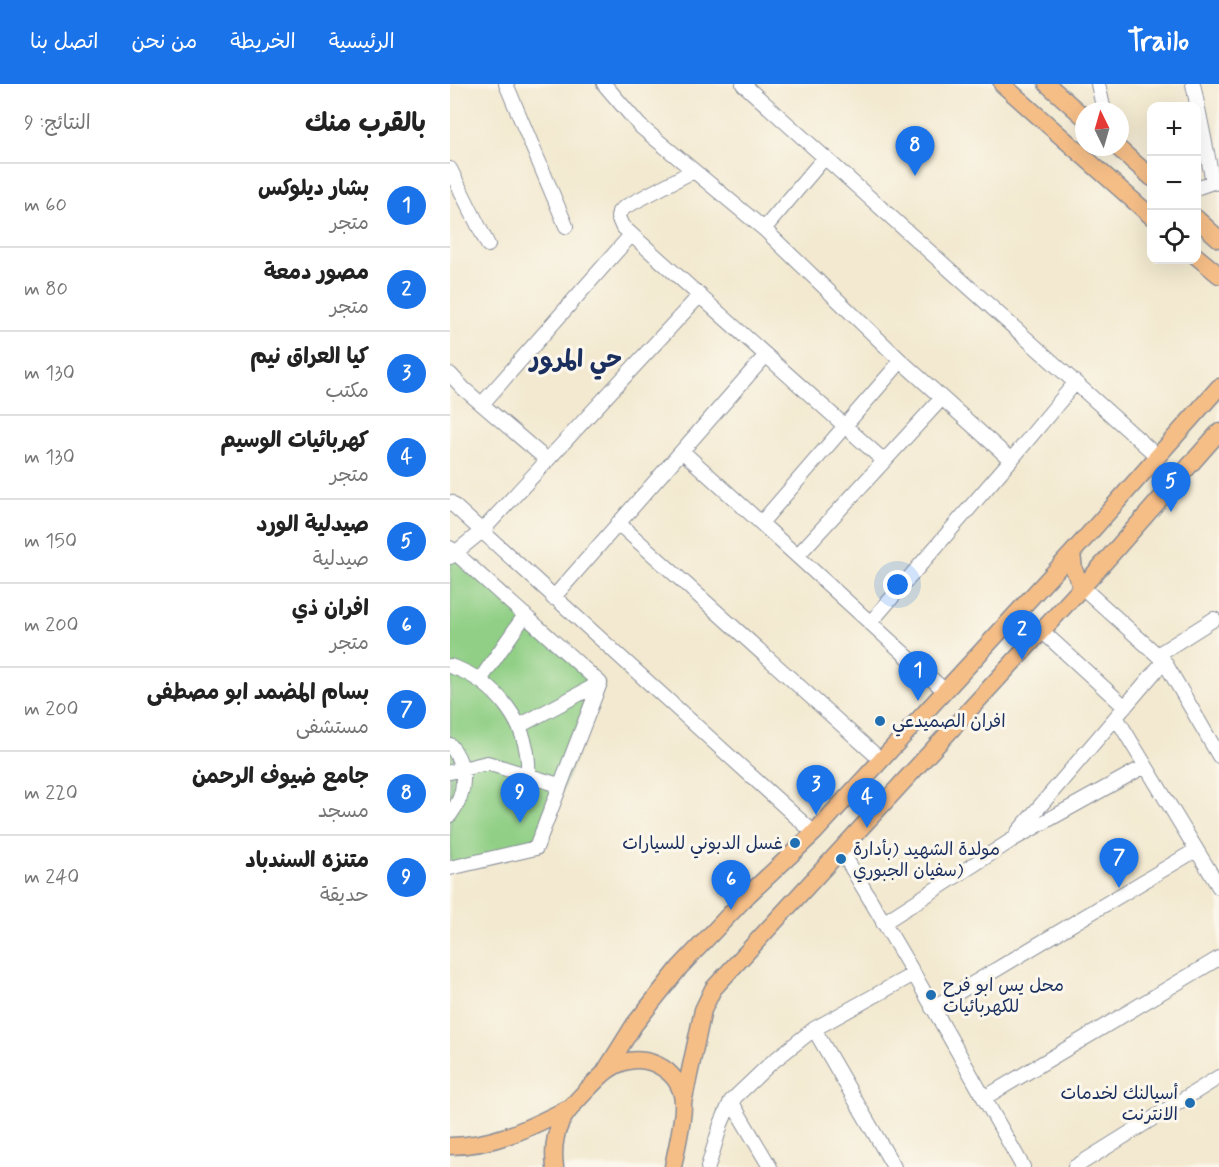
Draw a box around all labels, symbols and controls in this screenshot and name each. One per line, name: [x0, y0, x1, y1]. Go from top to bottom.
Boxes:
text: Trailo: [1128, 24, 1189, 61]
text: اتصل بنا: [30, 28, 98, 56]
text: من نحن: [131, 28, 197, 56]
text: الخريطة: [230, 28, 296, 56]
text: الرئيسية: [329, 28, 395, 56]
north arrow: [1075, 102, 1129, 156]
map controls: [1147, 102, 1201, 264]
button: +: [1147, 102, 1201, 156]
text: بالقرب منك: [305, 107, 426, 141]
text: النتائج: 9: [24, 110, 91, 137]
pin: 8: [896, 126, 934, 176]
button: −: [1147, 156, 1201, 210]
text: بشار ديلوكس: [258, 175, 369, 203]
text: 60 m: [24, 192, 67, 219]
text: 1: [402, 192, 411, 219]
text: متجر: [330, 210, 369, 237]
button: locate: [1147, 210, 1201, 264]
text: مصور دمعة: [264, 259, 369, 287]
text: 80 m: [24, 276, 68, 303]
text: 2: [402, 276, 411, 303]
text: متجر: [330, 294, 369, 321]
text: کیا العراق نیم: [250, 343, 369, 371]
district label: حي المرور: [528, 345, 622, 380]
text: 130 m: [24, 360, 75, 387]
text: 3: [402, 360, 411, 387]
text: مكتب: [325, 378, 369, 405]
text: كهربائيات الوسيم: [221, 427, 369, 455]
text: 130 m: [24, 444, 75, 471]
text: 4: [401, 444, 412, 471]
text: متجر: [330, 462, 369, 489]
pin: 5: [1152, 462, 1190, 512]
text: صيدلية الورد: [256, 511, 369, 539]
text: 150 m: [24, 528, 77, 555]
text: 5: [401, 528, 413, 555]
text: صيدلية: [313, 546, 369, 573]
your location: [883, 570, 912, 599]
text: افران ذي: [292, 595, 369, 623]
pin: 2: [1002, 610, 1042, 660]
text: 200 m: [24, 612, 79, 639]
text: 6: [401, 612, 412, 639]
text: متجر: [330, 630, 369, 657]
pin: 1: [898, 652, 938, 701]
text: بسام المضمد ابو مصطفى: [147, 679, 369, 707]
text: 200 m: [24, 696, 79, 723]
text: 7: [400, 696, 413, 723]
place label: افران الصميدعي: [892, 710, 1006, 737]
text: مستشفى: [296, 714, 369, 741]
marker: افران الصميدعي: [873, 714, 887, 728]
text: جامع ضيوف الرحمن: [192, 763, 369, 791]
pin: 3: [796, 766, 836, 815]
pin: 9: [500, 774, 540, 823]
pin: 4: [848, 778, 886, 828]
text: 220 m: [24, 780, 78, 807]
text: 8: [401, 780, 412, 807]
text: مسجد: [318, 798, 369, 825]
place label: غسل الدبوني للسيارات: [622, 832, 783, 859]
marker: غسل الدبوني للسيارات: [788, 836, 802, 850]
place label: مولدة الشهيد (بأدارة سفيان الجبوري): [853, 838, 1000, 883]
pin: 7: [1100, 838, 1138, 888]
text: متنزه السندباد: [245, 847, 369, 875]
marker: مولدة الشهيد (بأدارة سفيان الجبوري): [834, 852, 848, 866]
pin: 6: [712, 860, 750, 910]
text: 240 m: [24, 864, 79, 891]
text: 9: [402, 864, 411, 891]
text: حديقة: [320, 882, 369, 909]
place label: محل يس ابو فرح للكهربائيات: [943, 974, 1064, 1019]
marker: محل يس ابو فرح للكهربائيات: [924, 988, 938, 1002]
place label: أسيالنك لخدمات الانترنت: [1060, 1082, 1179, 1127]
marker: أسيالنك لخدمات الانترنت: [1183, 1096, 1197, 1110]

